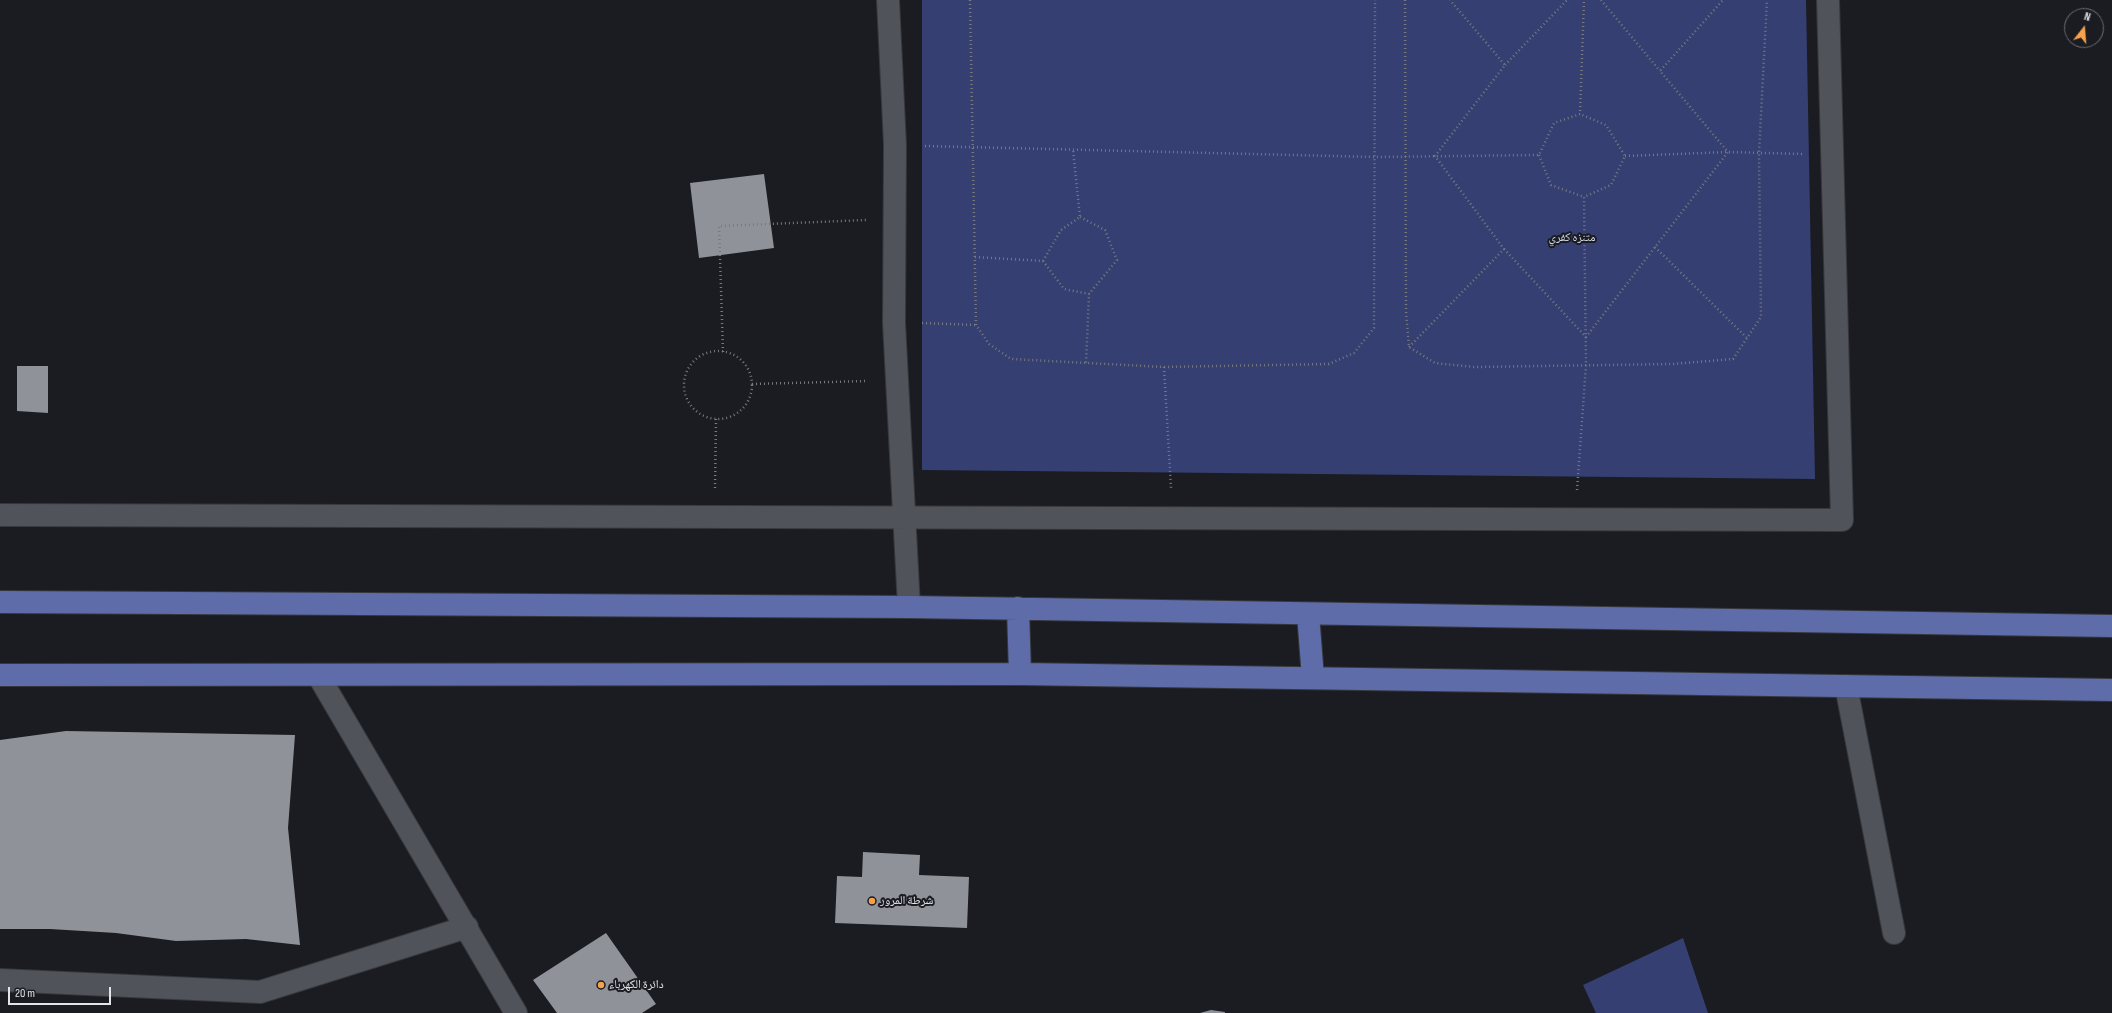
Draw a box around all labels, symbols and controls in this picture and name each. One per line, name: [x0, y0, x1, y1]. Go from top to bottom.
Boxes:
north arrow: [2064, 8, 2104, 48]
text: N: [2083, 10, 2092, 24]
park label: متنزه كفري: [1549, 231, 1595, 245]
place label: شرطة المرور: [880, 894, 933, 908]
marker: شرطة المرور: [867, 896, 877, 906]
place label: دائرة الكهرباء: [609, 978, 664, 992]
scale bar: [10, 979, 113, 1005]
marker: دائرة الكهرباء: [596, 980, 606, 990]
text: 20 m: [15, 986, 35, 1001]

